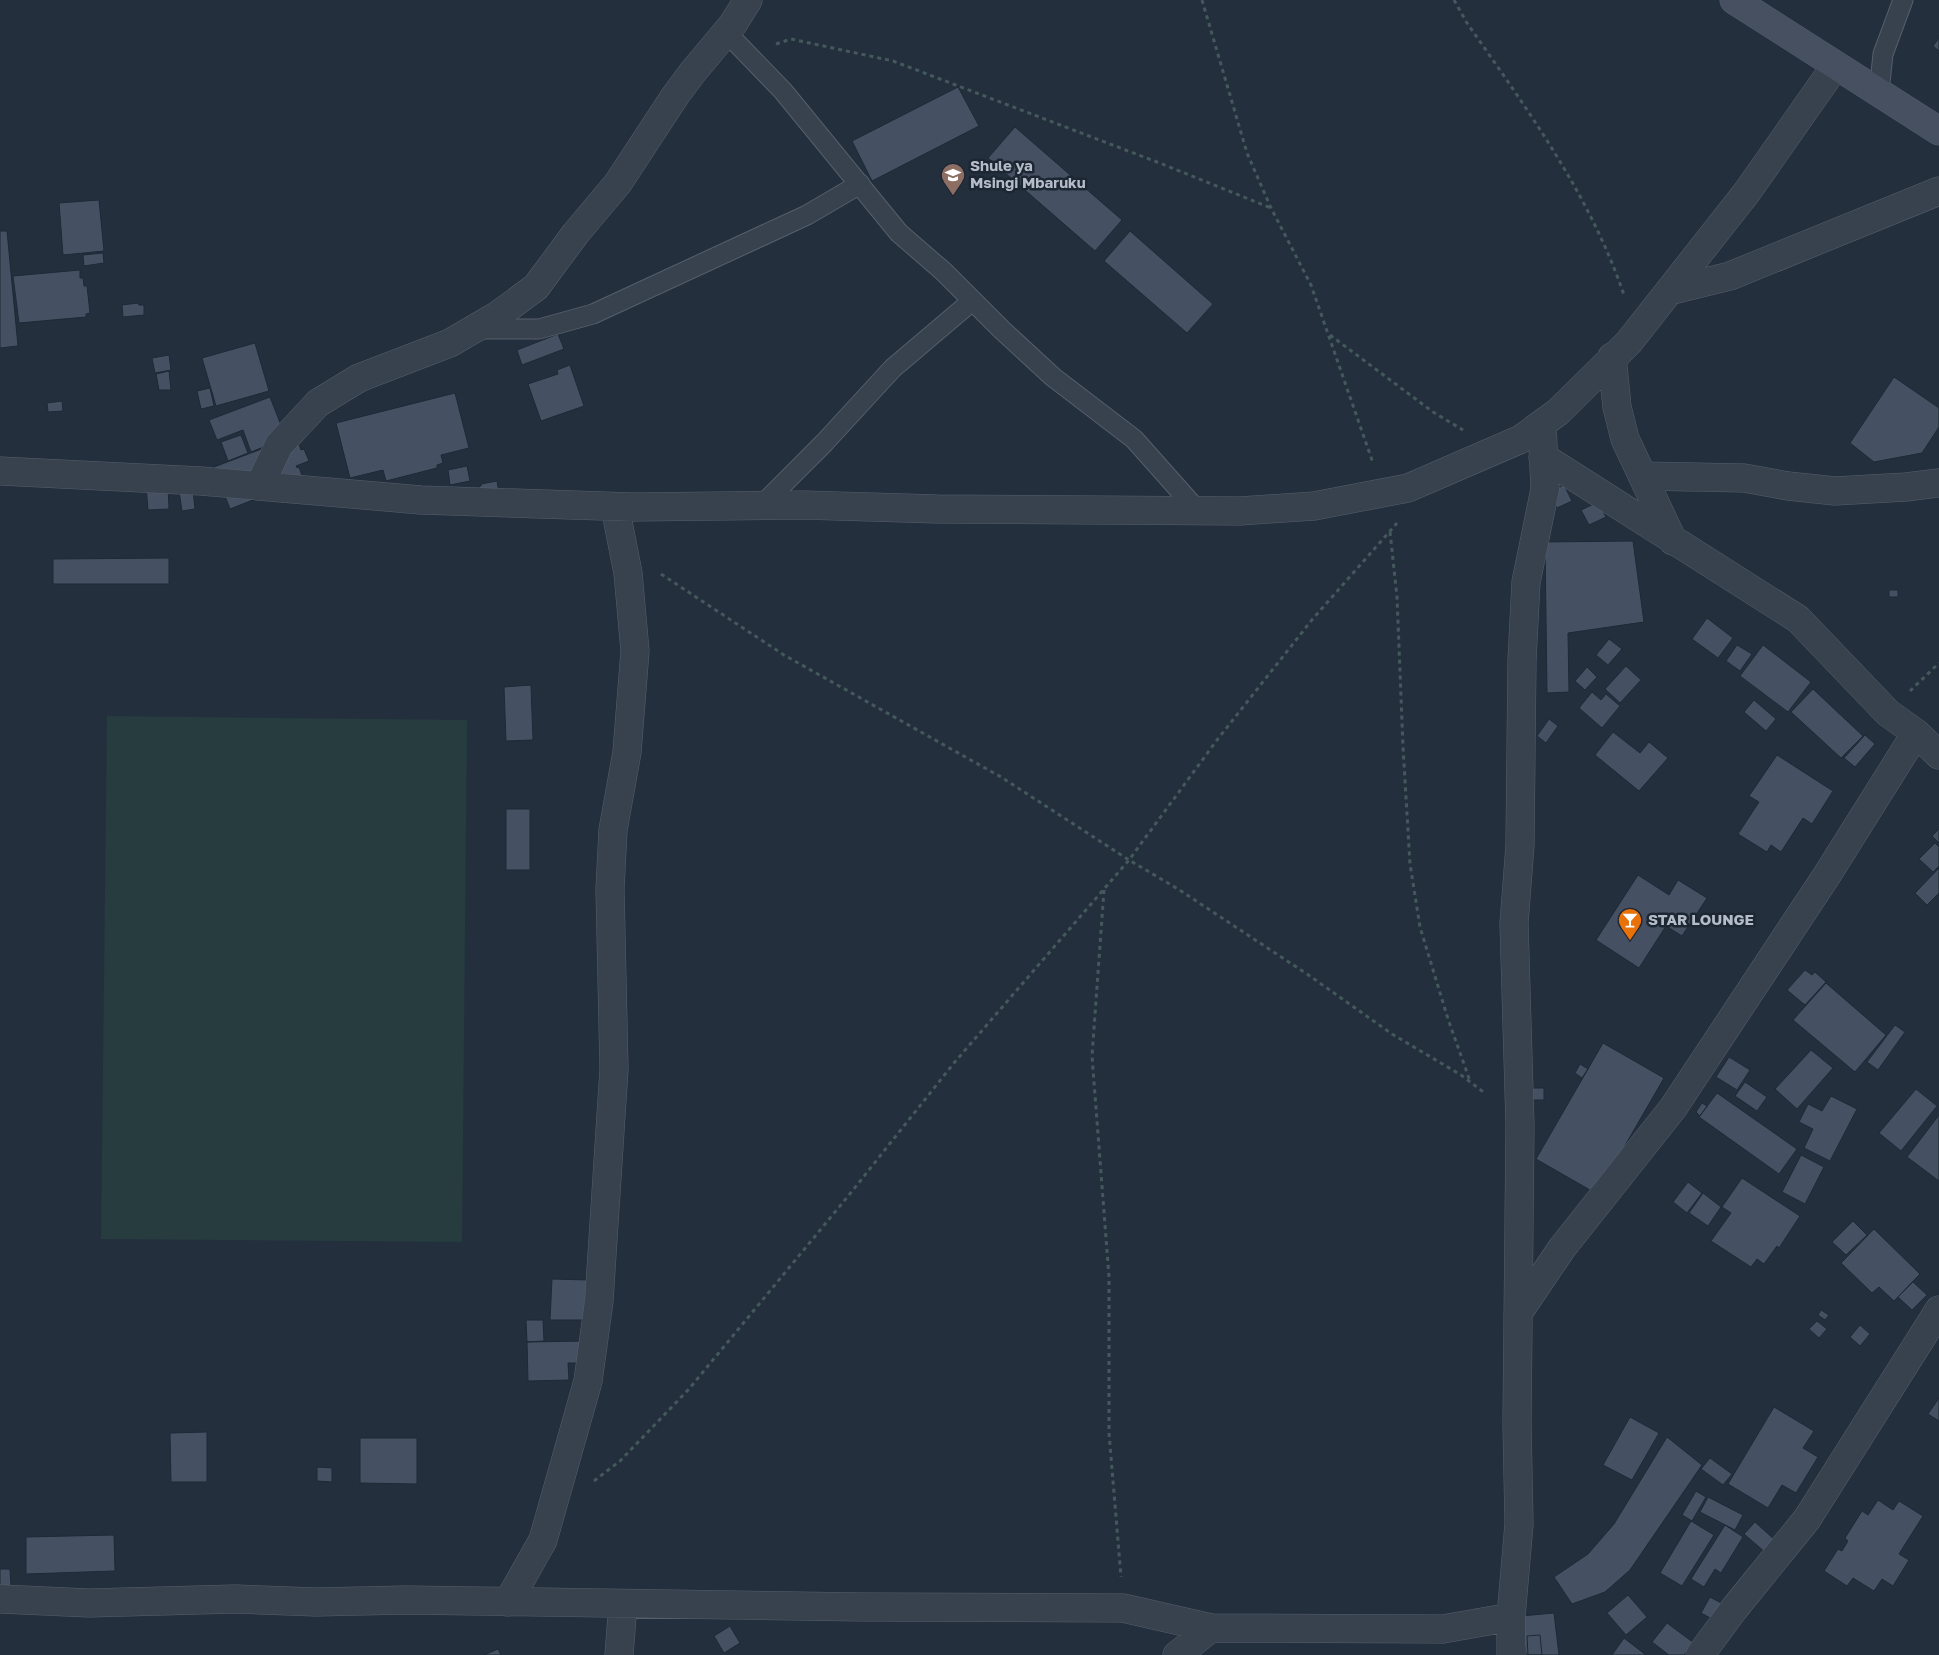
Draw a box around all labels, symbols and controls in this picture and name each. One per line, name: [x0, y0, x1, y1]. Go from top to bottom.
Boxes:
place label: Shule ya Msingi Mbaruku: [970, 156, 1086, 191]
school or university icon: Shule ya Msingi Mbaruku: [940, 162, 966, 196]
bar icon: STAR LOUNGE: [1617, 907, 1643, 941]
place label: STAR LOUNGE: [1648, 910, 1754, 928]

